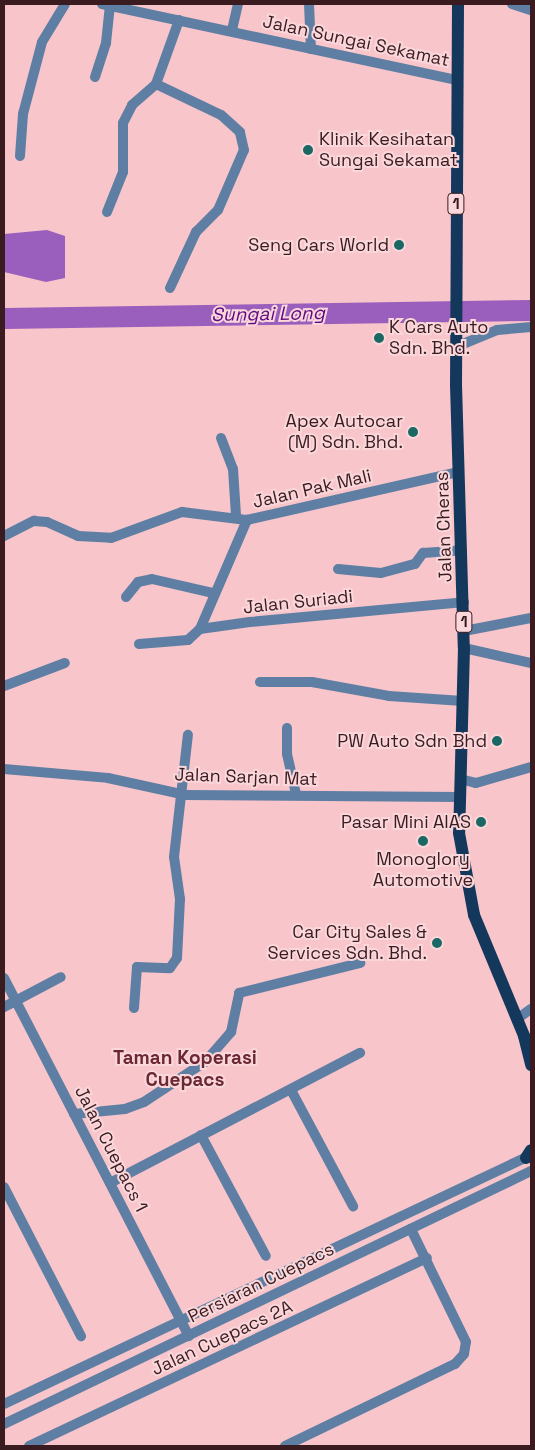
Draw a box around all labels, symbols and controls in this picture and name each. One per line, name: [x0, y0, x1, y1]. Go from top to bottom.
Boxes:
street label: Jalan Sungai Sekamat: [261, 11, 451, 71]
place label: Klinik Kesihatan Sungai Sekamat: [319, 129, 458, 172]
marker: Klinik Kesihatan Sungai Sekamat: [301, 143, 315, 157]
road number: 1: [447, 190, 465, 218]
place label: Seng Cars World: [248, 234, 389, 256]
marker: Seng Cars World: [393, 239, 405, 251]
water label: Sungai Long: [211, 302, 325, 326]
place label: K Cars Auto Sdn. Bhd.: [389, 317, 489, 359]
marker: K Cars Auto Sdn. Bhd.: [373, 332, 385, 344]
place label: Apex Autocar (M) Sdn. Bhd.: [285, 411, 403, 454]
marker: Apex Autocar (M) Sdn. Bhd.: [407, 426, 419, 438]
street label: Jalan Pak Mali: [251, 465, 373, 513]
street label: Jalan Cheras: [431, 471, 457, 583]
street label: Jalan Suriadi: [242, 585, 354, 619]
road number: 1: [455, 608, 473, 636]
place label: PW Auto Sdn Bhd: [337, 730, 487, 752]
marker: PW Auto Sdn Bhd: [491, 735, 503, 747]
street label: Jalan Sarjan Mat: [174, 764, 318, 790]
place label: Pasar Mini AIAS: [341, 811, 471, 833]
marker: Pasar Mini AIAS: [475, 816, 487, 828]
marker: Monoglory Automotive: [417, 835, 429, 847]
place label: Monoglory Automotive: [373, 849, 473, 892]
place label: Car City Sales & Services Sdn. Bhd.: [267, 922, 427, 964]
marker: Car City Sales & Services Sdn. Bhd.: [431, 937, 443, 949]
district label: Taman Koperasi Cuepacs: [113, 1047, 257, 1091]
street label: Jalan Cuepacs 1: [70, 1082, 152, 1216]
street label: Persiaran Cuepacs: [184, 1238, 338, 1328]
street label: Jalan Cuepacs 2A: [148, 1296, 296, 1380]

